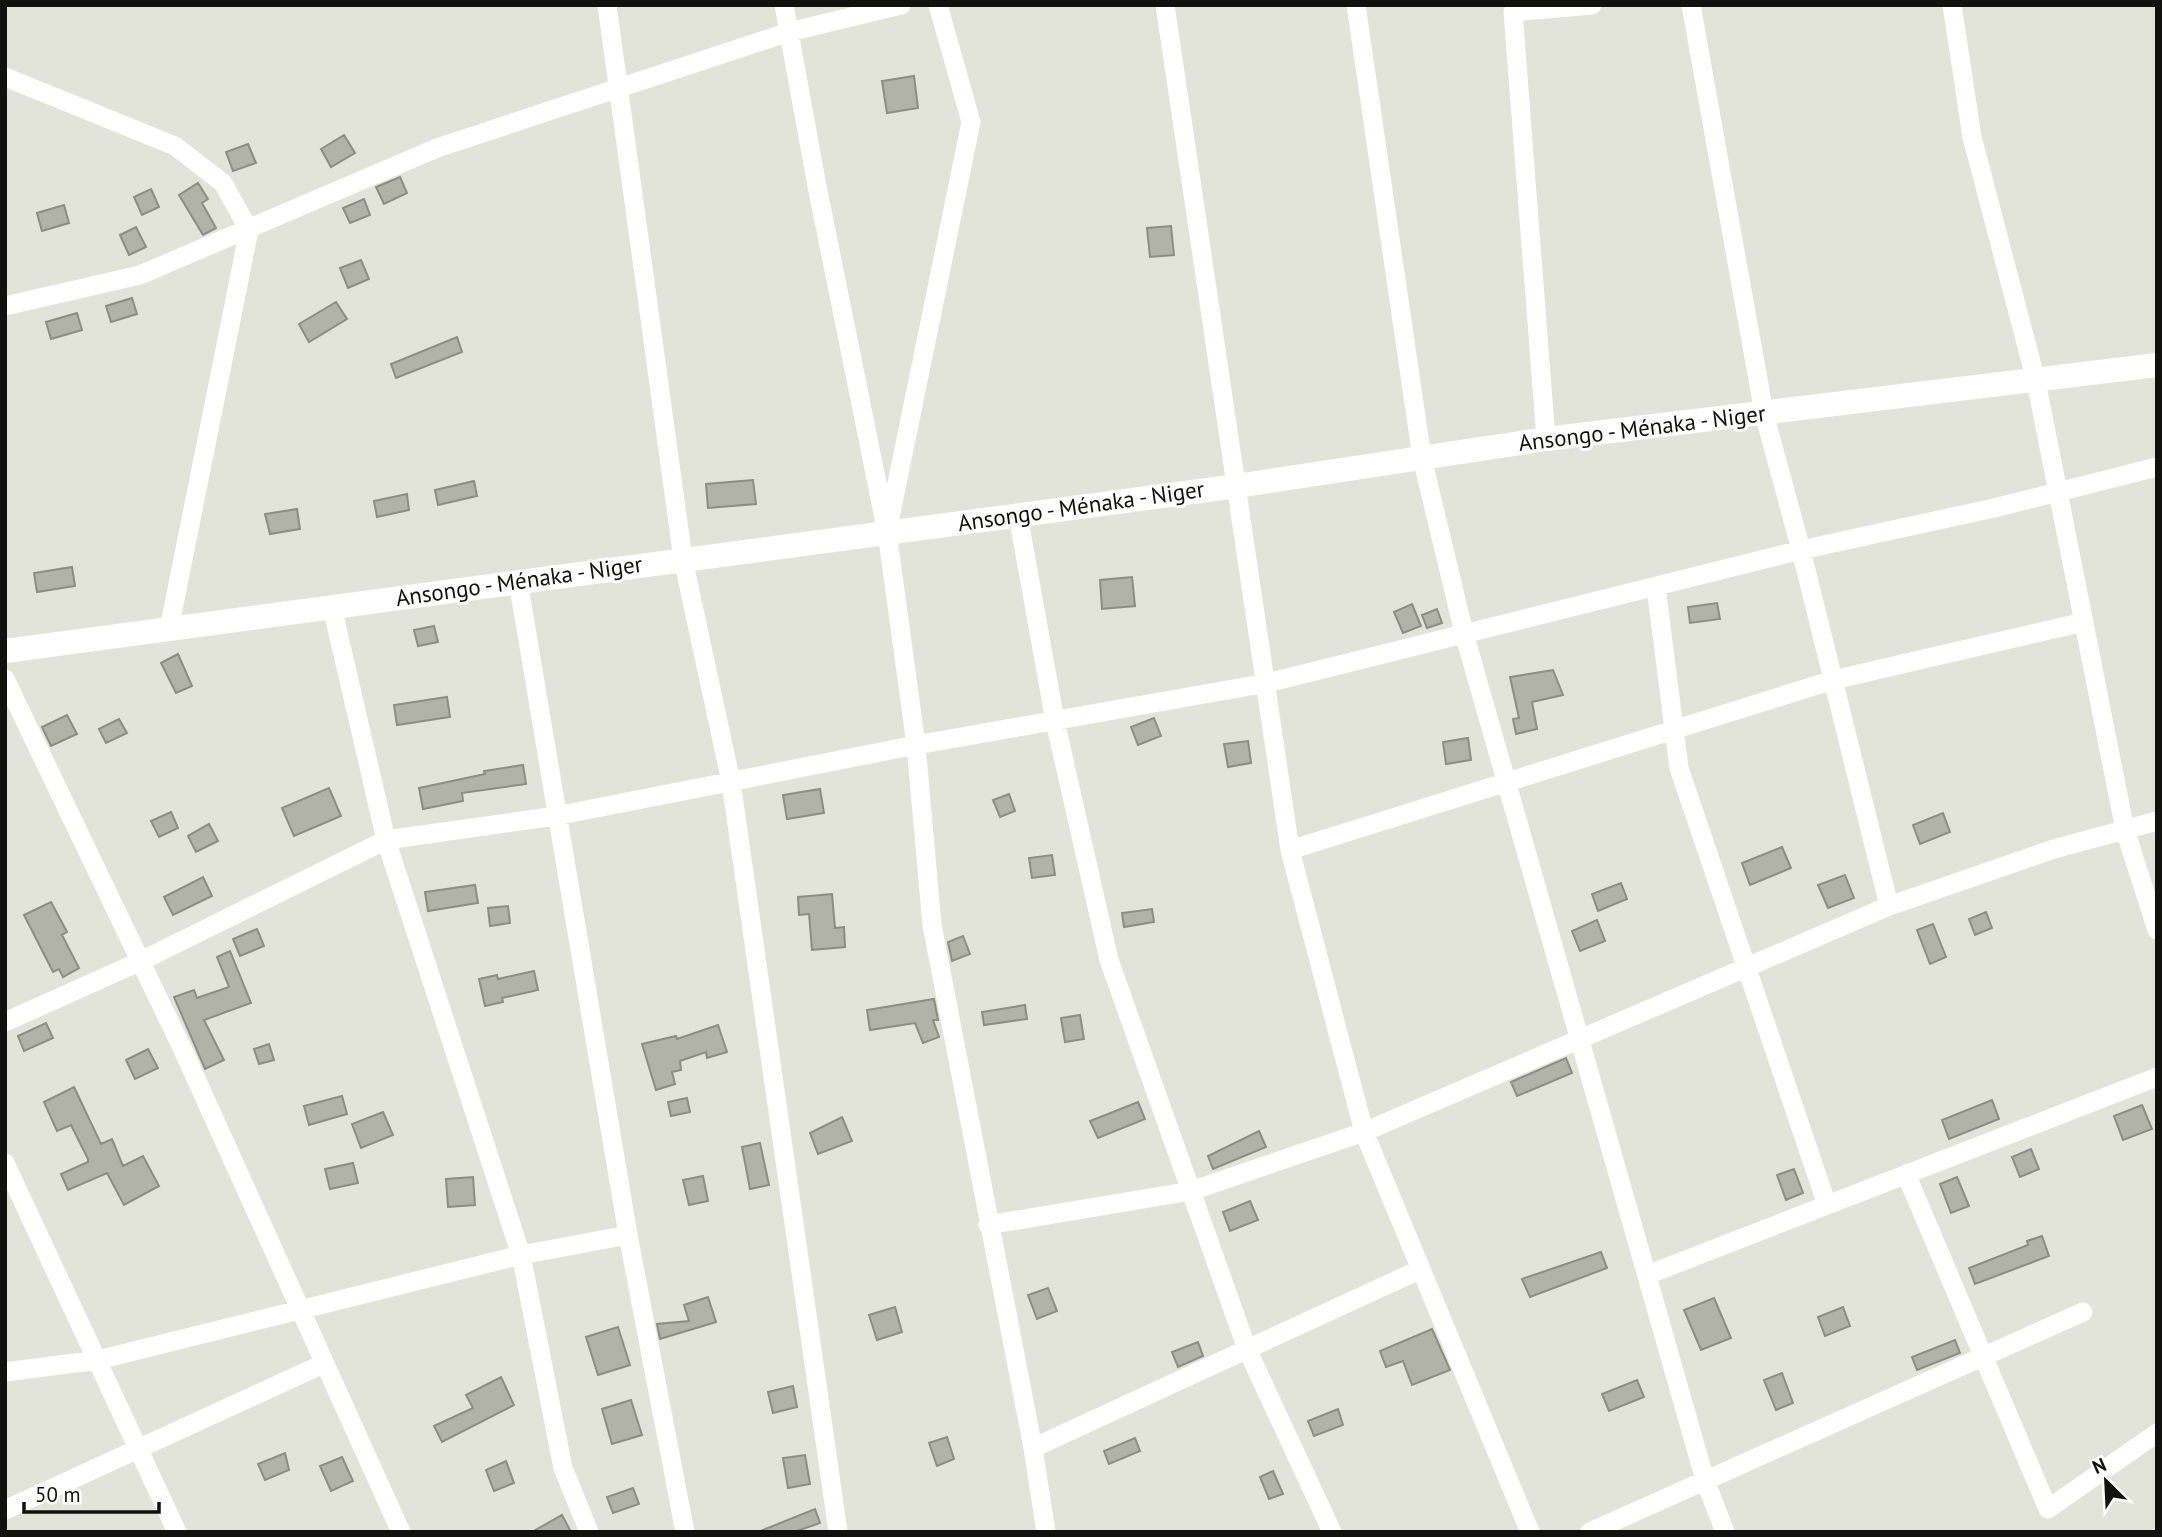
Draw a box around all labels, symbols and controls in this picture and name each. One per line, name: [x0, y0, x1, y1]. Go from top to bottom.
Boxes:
street label: Ansongo - Ménaka - Niger: [1517, 398, 1767, 457]
street label: Ansongo - Ménaka - Niger: [956, 474, 1206, 537]
street label: Ansongo - Ménaka - Niger: [394, 549, 644, 612]
north arrow: [2071, 1446, 2141, 1516]
text: N: [2089, 1452, 2110, 1479]
scale bar: [24, 1470, 159, 1514]
text: 50 m: [35, 1481, 81, 1508]

